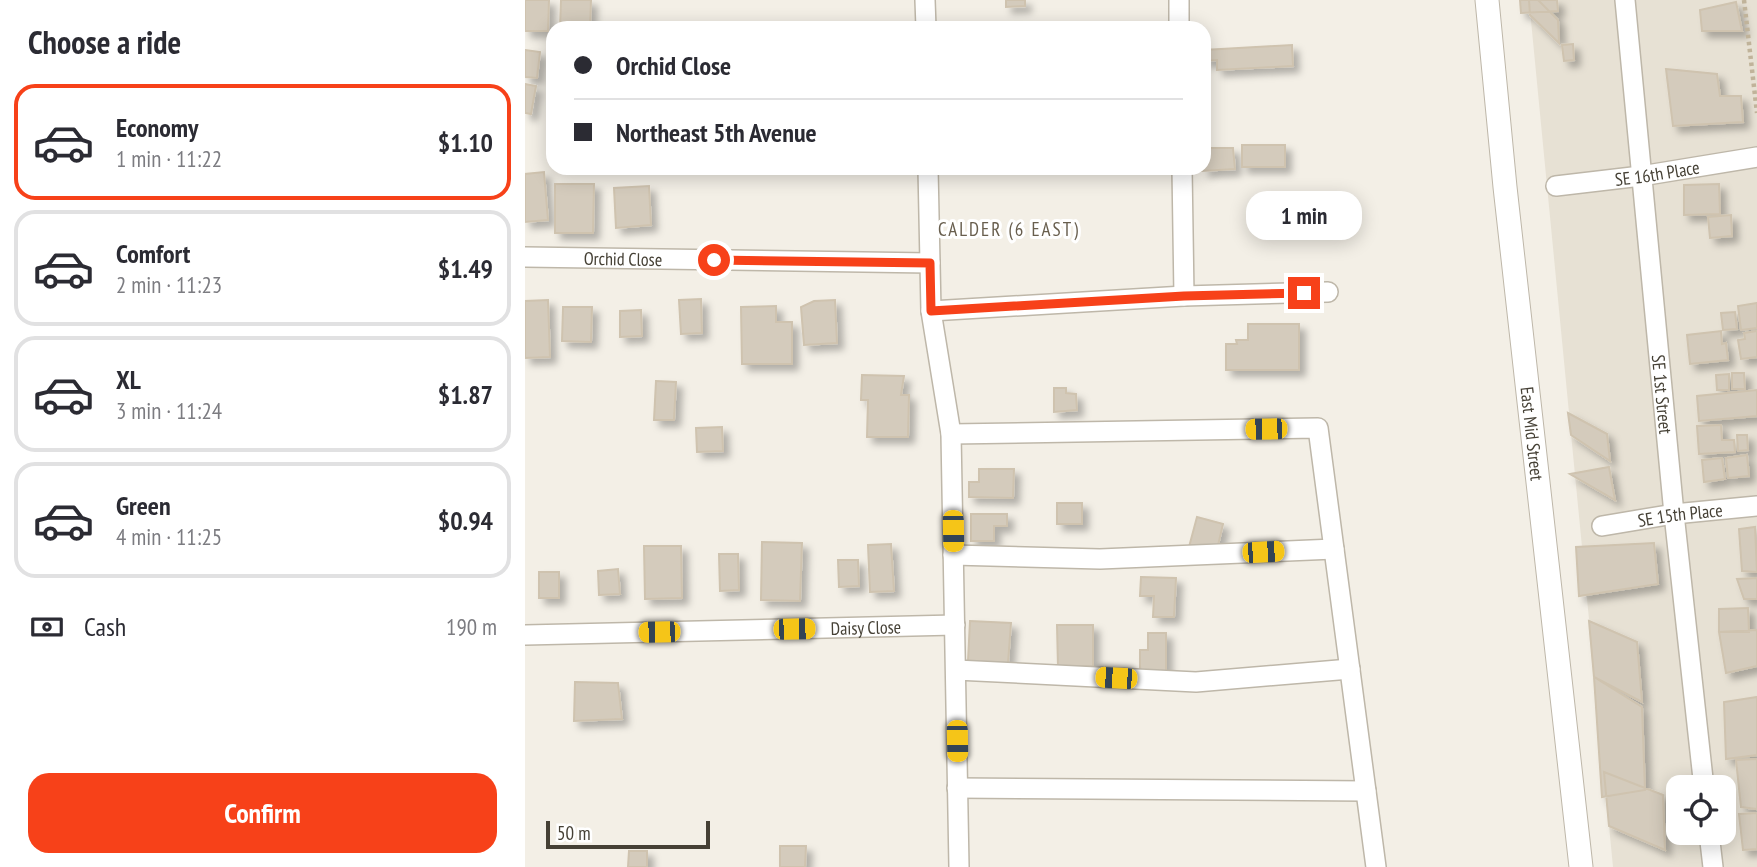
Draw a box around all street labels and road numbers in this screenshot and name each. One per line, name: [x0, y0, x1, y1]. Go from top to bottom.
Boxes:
street label: SE 16th Place: [1614, 155, 1701, 190]
street label: Orchid Close: [584, 246, 662, 271]
street label: SE 1st Street: [1647, 354, 1678, 435]
street label: East Mid Street: [1516, 386, 1549, 482]
street label: SE 15th Place: [1636, 498, 1724, 531]
street label: Daisy Close: [830, 615, 901, 639]

